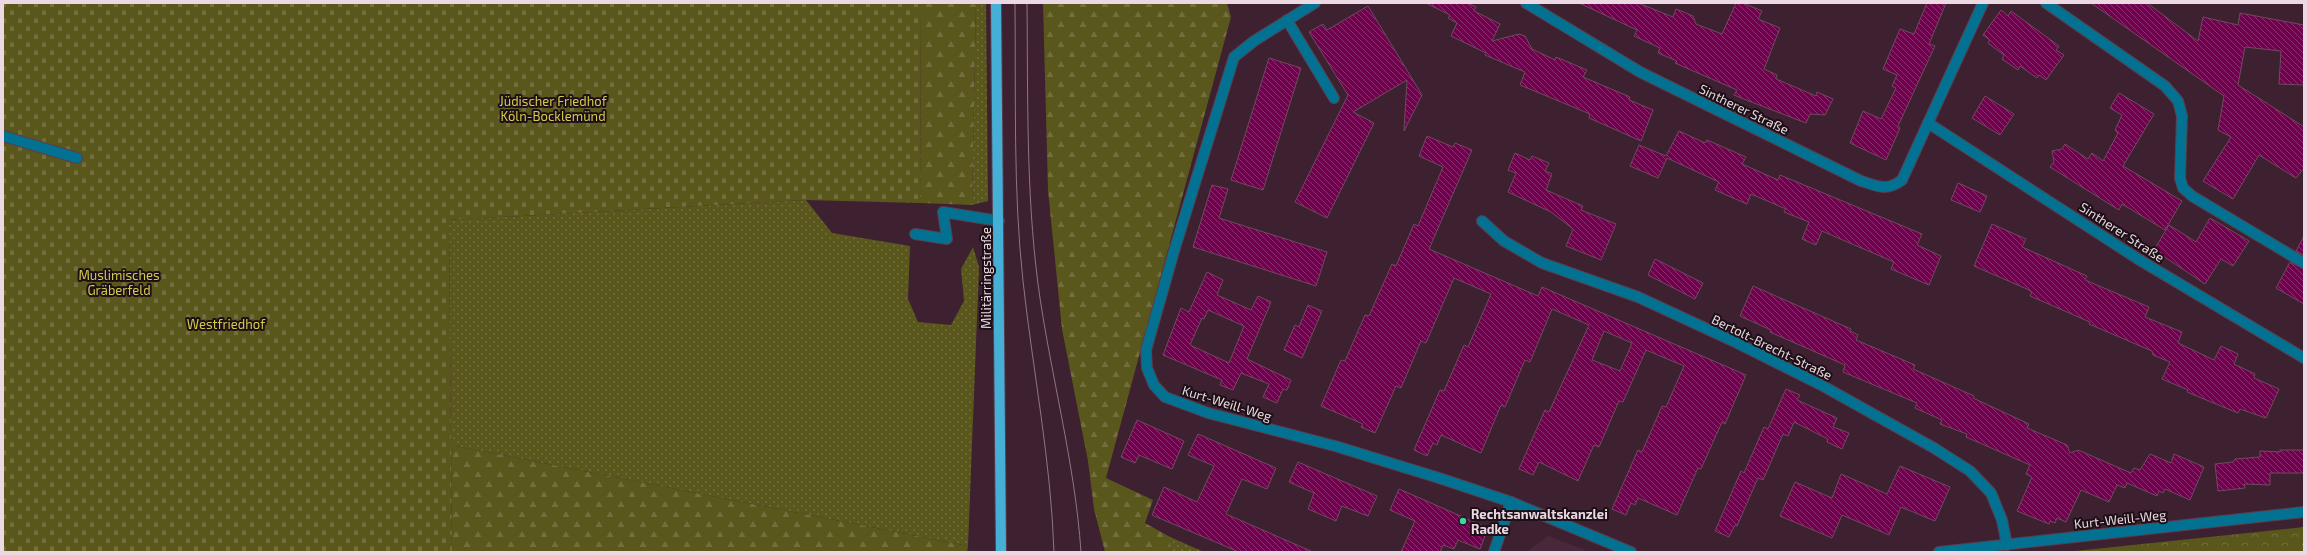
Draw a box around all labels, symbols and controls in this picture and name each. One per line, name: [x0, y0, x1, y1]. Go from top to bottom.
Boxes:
street label: Sintherer Straße: [1697, 80, 1791, 138]
park label: Jüdischer Friedhof Köln-Bocklemünd: [499, 93, 608, 124]
street label: Sintherer Straße: [2077, 199, 2167, 265]
street label: Militärringstraße: [978, 227, 994, 329]
park label: Muslimisches Gräberfeld: [78, 267, 160, 298]
street label: Bertolt-Brecht-Straße: [1709, 311, 1835, 383]
park label: Westfriedhof: [187, 316, 266, 332]
street label: Kurt-Weill-Weg: [1180, 382, 1274, 424]
place label: Rechtsanwaltskanzlei Radke: [1471, 506, 1608, 537]
street label: Kurt-Weill-Weg: [2073, 506, 2167, 532]
marker: Rechtsanwaltskanzlei Radke: [1458, 516, 1468, 526]

